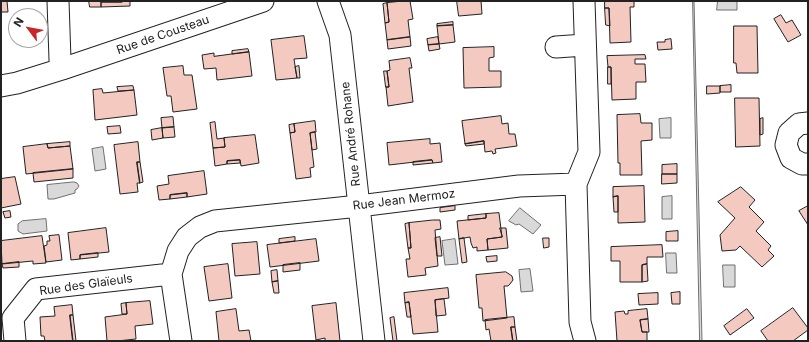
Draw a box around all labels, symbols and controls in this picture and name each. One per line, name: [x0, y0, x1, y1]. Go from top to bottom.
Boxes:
north arrow: [8, 8, 48, 48]
street label: Rue de Cousteau: [115, 12, 211, 58]
text: N: [11, 15, 27, 29]
street label: Rue André Rohane: [338, 81, 364, 187]
street label: Rue Jean Mermoz: [352, 187, 456, 213]
street label: Rue des Glaïeuls: [38, 271, 134, 299]

